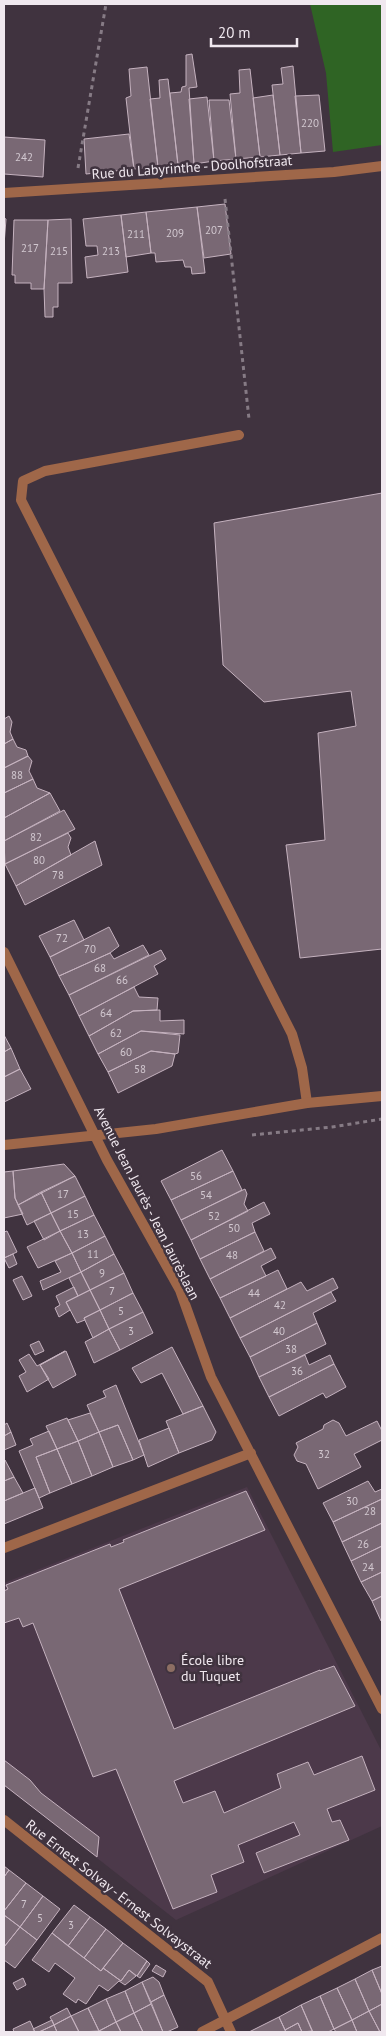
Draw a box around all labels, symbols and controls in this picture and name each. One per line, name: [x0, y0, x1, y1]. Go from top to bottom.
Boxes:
scale bar: [211, 15, 297, 47]
text: 20 m: [218, 23, 251, 42]
house number: 220: [301, 116, 319, 130]
house number: 242: [15, 150, 33, 164]
street label: Rue du Labyrinthe - Doolhofstraat: [91, 151, 293, 183]
house number: 207: [205, 223, 223, 237]
house number: 209: [166, 226, 184, 240]
house number: 211: [127, 227, 145, 241]
house number: 217: [21, 241, 39, 255]
house number: 215: [50, 244, 68, 258]
house number: 213: [102, 244, 120, 258]
house number: 88: [11, 768, 23, 782]
house number: 82: [30, 830, 42, 844]
house number: 80: [33, 853, 45, 867]
house number: 78: [52, 868, 64, 882]
house number: 72: [56, 931, 68, 945]
house number: 70: [84, 942, 96, 956]
house number: 68: [94, 961, 106, 975]
house number: 66: [116, 973, 128, 987]
house number: 64: [100, 1006, 112, 1020]
house number: 62: [110, 1026, 122, 1040]
house number: 60: [120, 1045, 132, 1059]
house number: 58: [134, 1062, 146, 1076]
street label: Avenue Jean Jaurès - Jean Jaurèslaan: [90, 1103, 204, 1303]
house number: 56: [190, 1169, 202, 1183]
house number: 17: [57, 1187, 69, 1201]
house number: 54: [200, 1188, 212, 1202]
house number: 15: [67, 1207, 79, 1221]
house number: 52: [208, 1209, 220, 1223]
house number: 50: [228, 1221, 240, 1235]
house number: 13: [77, 1227, 89, 1241]
house number: 11: [87, 1247, 99, 1261]
house number: 48: [226, 1248, 238, 1262]
house number: 9: [99, 1266, 105, 1280]
house number: 7: [109, 1284, 115, 1298]
house number: 44: [248, 1286, 260, 1300]
house number: 42: [274, 1298, 286, 1312]
house number: 5: [118, 1304, 124, 1318]
house number: 3: [128, 1324, 134, 1338]
house number: 40: [273, 1324, 285, 1338]
house number: 38: [285, 1342, 297, 1356]
house number: 36: [291, 1364, 303, 1378]
house number: 32: [318, 1447, 330, 1461]
house number: 30: [346, 1494, 358, 1508]
house number: 28: [364, 1504, 376, 1518]
house number: 26: [357, 1537, 369, 1551]
house number: 24: [362, 1560, 374, 1574]
place label: École libre du Tuquet: [181, 1651, 244, 1685]
marker: École libre du Tuquet: [165, 1662, 177, 1674]
street label: Rue Ernest Solvay - Ernest Solvaystraat: [22, 1816, 216, 1973]
house number: 7: [21, 1897, 27, 1911]
house number: 5: [37, 1911, 43, 1925]
house number: 3: [68, 1918, 74, 1932]

